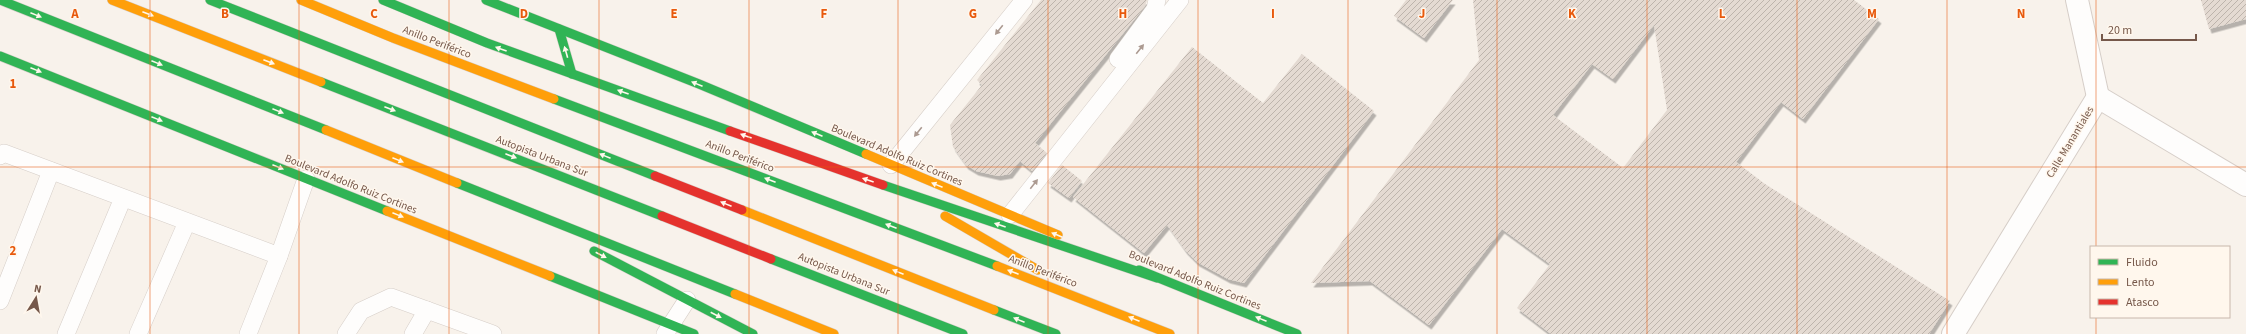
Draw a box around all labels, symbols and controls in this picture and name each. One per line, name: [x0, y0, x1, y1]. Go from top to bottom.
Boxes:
text: A: [70, 5, 79, 23]
text: B: [221, 5, 229, 23]
text: C: [370, 5, 378, 23]
text: D: [520, 5, 528, 23]
text: E: [670, 5, 678, 23]
text: F: [821, 5, 828, 23]
text: G: [969, 5, 977, 23]
text: H: [1119, 5, 1127, 23]
text: I: [1271, 5, 1275, 23]
text: J: [1419, 5, 1425, 23]
text: K: [1568, 5, 1577, 23]
text: L: [1719, 5, 1726, 23]
text: M: [1867, 5, 1877, 23]
text: N: [2017, 5, 2025, 23]
one-way arrow: [31, 12, 43, 18]
one-way arrow: [143, 12, 155, 18]
scale bar: [2102, 16, 2196, 42]
street label: Anillo Periférico: [401, 22, 473, 62]
text: 20 m: [2108, 22, 2132, 39]
one-way arrow: [995, 25, 1003, 36]
one-way arrow: [1136, 43, 1144, 54]
one-way arrow: [495, 45, 507, 51]
one-way arrow: [562, 45, 568, 58]
one-way arrow: [264, 59, 276, 65]
one-way arrow: [151, 60, 162, 66]
one-way arrow: [31, 68, 43, 74]
text: 1: [10, 75, 17, 93]
one-way arrow: [691, 80, 703, 86]
one-way arrow: [617, 89, 629, 95]
street label: Calle Manantiales: [2043, 103, 2097, 181]
one-way arrow: [385, 106, 396, 112]
one-way arrow: [272, 109, 284, 115]
one-way arrow: [151, 116, 163, 122]
street label: Boulevard Adolfo Ruiz Cortines: [829, 120, 966, 190]
one-way arrow: [913, 126, 922, 137]
street label: Autopista Urbana Sur: [494, 131, 590, 181]
one-way arrow: [811, 131, 823, 137]
one-way arrow: [739, 133, 751, 139]
street label: Anillo Periférico: [704, 136, 776, 176]
street label: Boulevard Adolfo Ruiz Cortines: [282, 151, 420, 218]
one-way arrow: [598, 152, 610, 158]
one-way arrow: [506, 154, 518, 160]
one-way arrow: [393, 157, 405, 163]
one-way arrow: [272, 165, 284, 171]
one-way arrow: [763, 177, 775, 183]
one-way arrow: [862, 177, 874, 183]
one-way arrow: [1029, 178, 1038, 189]
one-way arrow: [930, 181, 942, 187]
one-way arrow: [719, 200, 731, 206]
one-way arrow: [393, 213, 405, 219]
one-way arrow: [994, 222, 1006, 228]
one-way arrow: [885, 223, 897, 229]
one-way arrow: [1051, 232, 1062, 238]
text: 2: [10, 242, 17, 260]
legend: [2090, 246, 2230, 318]
street label: Boulevard Adolfo Ruiz Cortines: [1126, 247, 1264, 314]
street label: Autopista Urbana Sur: [796, 249, 892, 299]
street label: Anillo Periférico: [1007, 251, 1079, 291]
one-way arrow: [595, 252, 606, 258]
text: Fluido: [2126, 254, 2158, 271]
one-way arrow: [892, 268, 904, 274]
one-way arrow: [1007, 269, 1019, 275]
text: Lento: [2126, 274, 2155, 291]
north arrow: [16, 278, 56, 318]
text: N: [33, 281, 43, 297]
text: Atasco: [2126, 294, 2159, 311]
one-way arrow: [710, 312, 722, 318]
one-way arrow: [1013, 316, 1025, 322]
one-way arrow: [1128, 316, 1140, 322]
one-way arrow: [1254, 316, 1266, 322]

